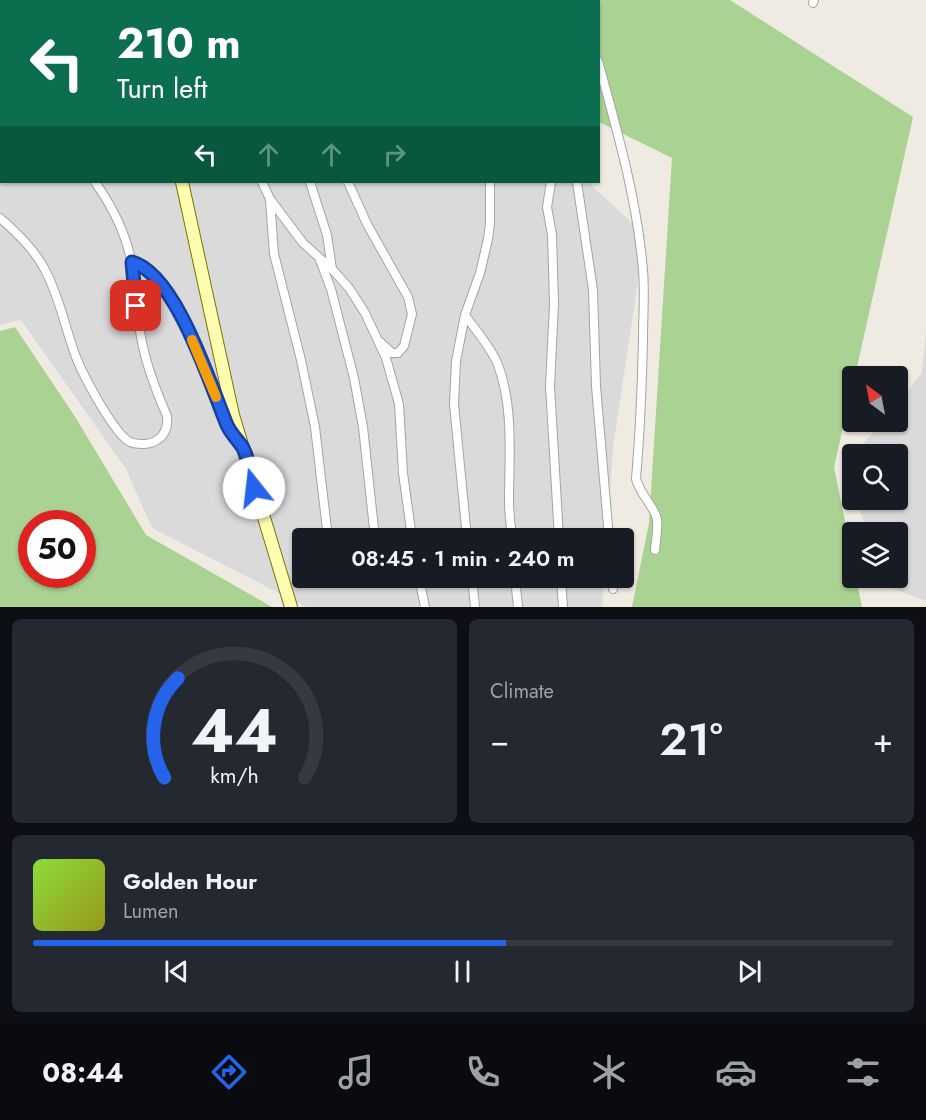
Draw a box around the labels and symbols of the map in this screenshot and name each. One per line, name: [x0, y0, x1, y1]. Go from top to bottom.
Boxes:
pin: [110, 280, 161, 331]
north arrow: [842, 366, 908, 432]
position arrow: [222, 456, 286, 520]
speed limit sign: 50: [18, 510, 96, 588]

